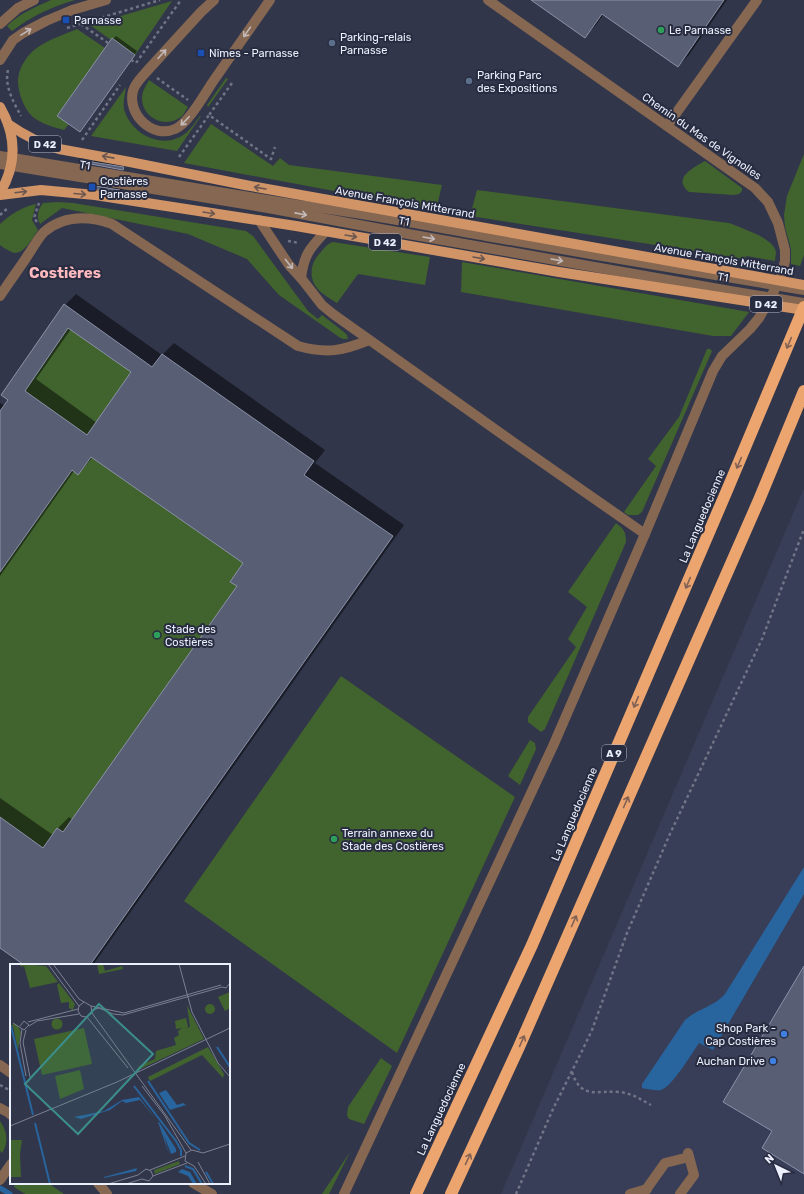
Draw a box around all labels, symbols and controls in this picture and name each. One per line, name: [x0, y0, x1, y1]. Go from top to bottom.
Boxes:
place label: Parnasse: [74, 14, 121, 27]
marker: Parnasse: [61, 15, 71, 25]
place label: Le Parnasse: [669, 24, 731, 37]
marker: Le Parnasse: [656, 25, 666, 35]
one-way arrow: [243, 26, 252, 37]
one-way arrow: [20, 27, 32, 35]
place label: Parking-relais Parnasse: [340, 31, 412, 57]
marker: Parking-relais Parnasse: [327, 38, 337, 48]
place label: Nîmes - Parnasse: [209, 47, 299, 60]
marker: Nîmes - Parnasse: [196, 48, 206, 58]
one-way arrow: [158, 49, 167, 59]
place label: Parking Parc des Expositions: [477, 69, 558, 95]
marker: Parking Parc des Expositions: [464, 76, 474, 86]
street label: Chemin du Mas de Vignolles: [640, 90, 764, 183]
one-way arrow: [180, 116, 190, 126]
road number: D 42: [29, 136, 61, 152]
one-way arrow: [102, 153, 115, 161]
street label: T1: [79, 158, 91, 173]
place label: Costières Parnasse: [100, 175, 149, 201]
marker: Costières Parnasse: [87, 182, 97, 192]
one-way arrow: [254, 184, 267, 192]
street label: Avenue François Mitterrand: [334, 184, 476, 221]
one-way arrow: [14, 188, 27, 196]
one-way arrow: [73, 190, 86, 198]
one-way arrow: [202, 209, 215, 217]
one-way arrow: [294, 210, 307, 218]
street label: T1: [397, 214, 410, 229]
one-way arrow: [344, 232, 357, 240]
road number: D 42: [369, 234, 401, 250]
one-way arrow: [422, 234, 435, 242]
street label: Avenue François Mitterrand: [653, 241, 795, 278]
one-way arrow: [472, 254, 485, 262]
one-way arrow: [550, 257, 563, 265]
one-way arrow: [284, 259, 293, 270]
district label: Costières: [29, 264, 101, 282]
street label: T1: [716, 270, 729, 285]
road number: D 42: [750, 296, 782, 312]
one-way arrow: [785, 337, 792, 349]
one-way arrow: [734, 457, 742, 469]
street label: La Languedocienne: [677, 467, 728, 565]
one-way arrow: [683, 576, 691, 588]
place label: Stade des Costières: [165, 623, 216, 649]
marker: Stade des Costières: [152, 630, 162, 640]
one-way arrow: [632, 696, 639, 708]
road number: A 9: [602, 745, 626, 761]
street label: La Languedocienne: [549, 765, 600, 863]
one-way arrow: [623, 797, 631, 809]
place label: Terrain annexe du Stade des Costières: [342, 827, 444, 853]
marker: Terrain annexe du Stade des Costières: [329, 834, 339, 844]
one-way arrow: [571, 916, 578, 928]
inset map: [10, 964, 230, 1184]
place label: Shop Park - Cap Costières: [705, 1022, 776, 1048]
marker: Shop Park - Cap Costières: [779, 1029, 789, 1039]
one-way arrow: [519, 1035, 526, 1047]
place label: Auchan Drive: [696, 1055, 765, 1068]
marker: Auchan Drive: [768, 1056, 778, 1066]
street label: La Languedocienne: [414, 1061, 469, 1157]
north arrow: [756, 1146, 796, 1186]
text: N: [762, 1152, 777, 1167]
one-way arrow: [465, 1153, 472, 1165]

